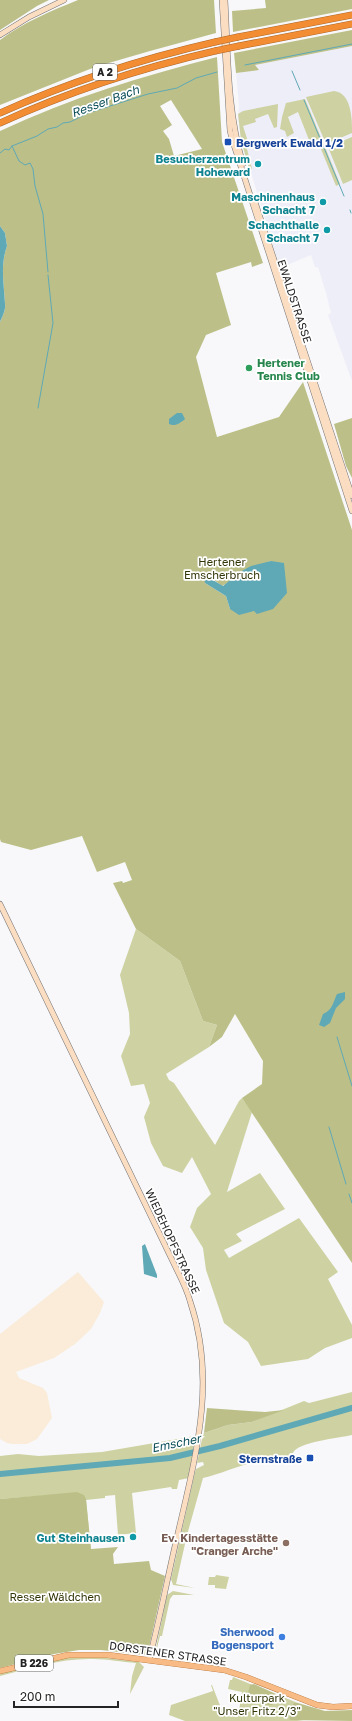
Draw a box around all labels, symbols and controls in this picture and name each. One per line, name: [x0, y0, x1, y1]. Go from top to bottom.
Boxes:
road number: A 2: [93, 64, 117, 80]
water label: Resser Bach: [69, 82, 142, 120]
place label: Bergwerk Ewald 1/2: [236, 136, 343, 149]
marker: Bergwerk Ewald 1/2: [223, 137, 233, 147]
place label: Besucherzentrum Hoheward: [156, 152, 250, 178]
marker: Besucherzentrum Hoheward: [253, 159, 263, 169]
place label: Maschinenhaus Schacht 7: [231, 190, 315, 216]
marker: Maschinenhaus Schacht 7: [318, 197, 328, 207]
place label: Schachthalle Schacht 7: [248, 218, 320, 244]
marker: Schachthalle Schacht 7: [322, 225, 332, 235]
street label: EWALDSTRASSE: [275, 258, 315, 345]
place label: Hertener Tennis Club: [257, 356, 320, 382]
marker: Hertener Tennis Club: [244, 363, 254, 373]
park label: Hertener Emscherbruch: [184, 555, 260, 581]
street label: WIEDEHOPFSTRASSE: [143, 1186, 203, 1296]
water label: Emscher: [150, 1430, 204, 1456]
place label: Sternstraße: [239, 1452, 302, 1465]
marker: Sternstraße: [305, 1453, 315, 1463]
place label: Gut Steinhausen: [37, 1531, 125, 1544]
place label: Ev. Kindertagesstätte "Cranger Arche": [161, 1531, 279, 1557]
marker: Gut Steinhausen: [128, 1532, 138, 1542]
marker: Ev. Kindertagesstätte "Cranger Arche": [281, 1538, 291, 1548]
park label: Resser Wäldchen: [9, 1590, 101, 1603]
place label: Sherwood Bogensport: [211, 1625, 275, 1651]
marker: Sherwood Bogensport: [277, 1632, 287, 1642]
street label: DORSTENER STRASSE: [108, 1638, 228, 1668]
road number: B 226: [15, 1655, 53, 1671]
scale bar: [14, 1683, 118, 1709]
text: 200 m: [20, 1689, 55, 1704]
park label: Kulturpark "Unser Fritz 2/3": [213, 1691, 301, 1717]

